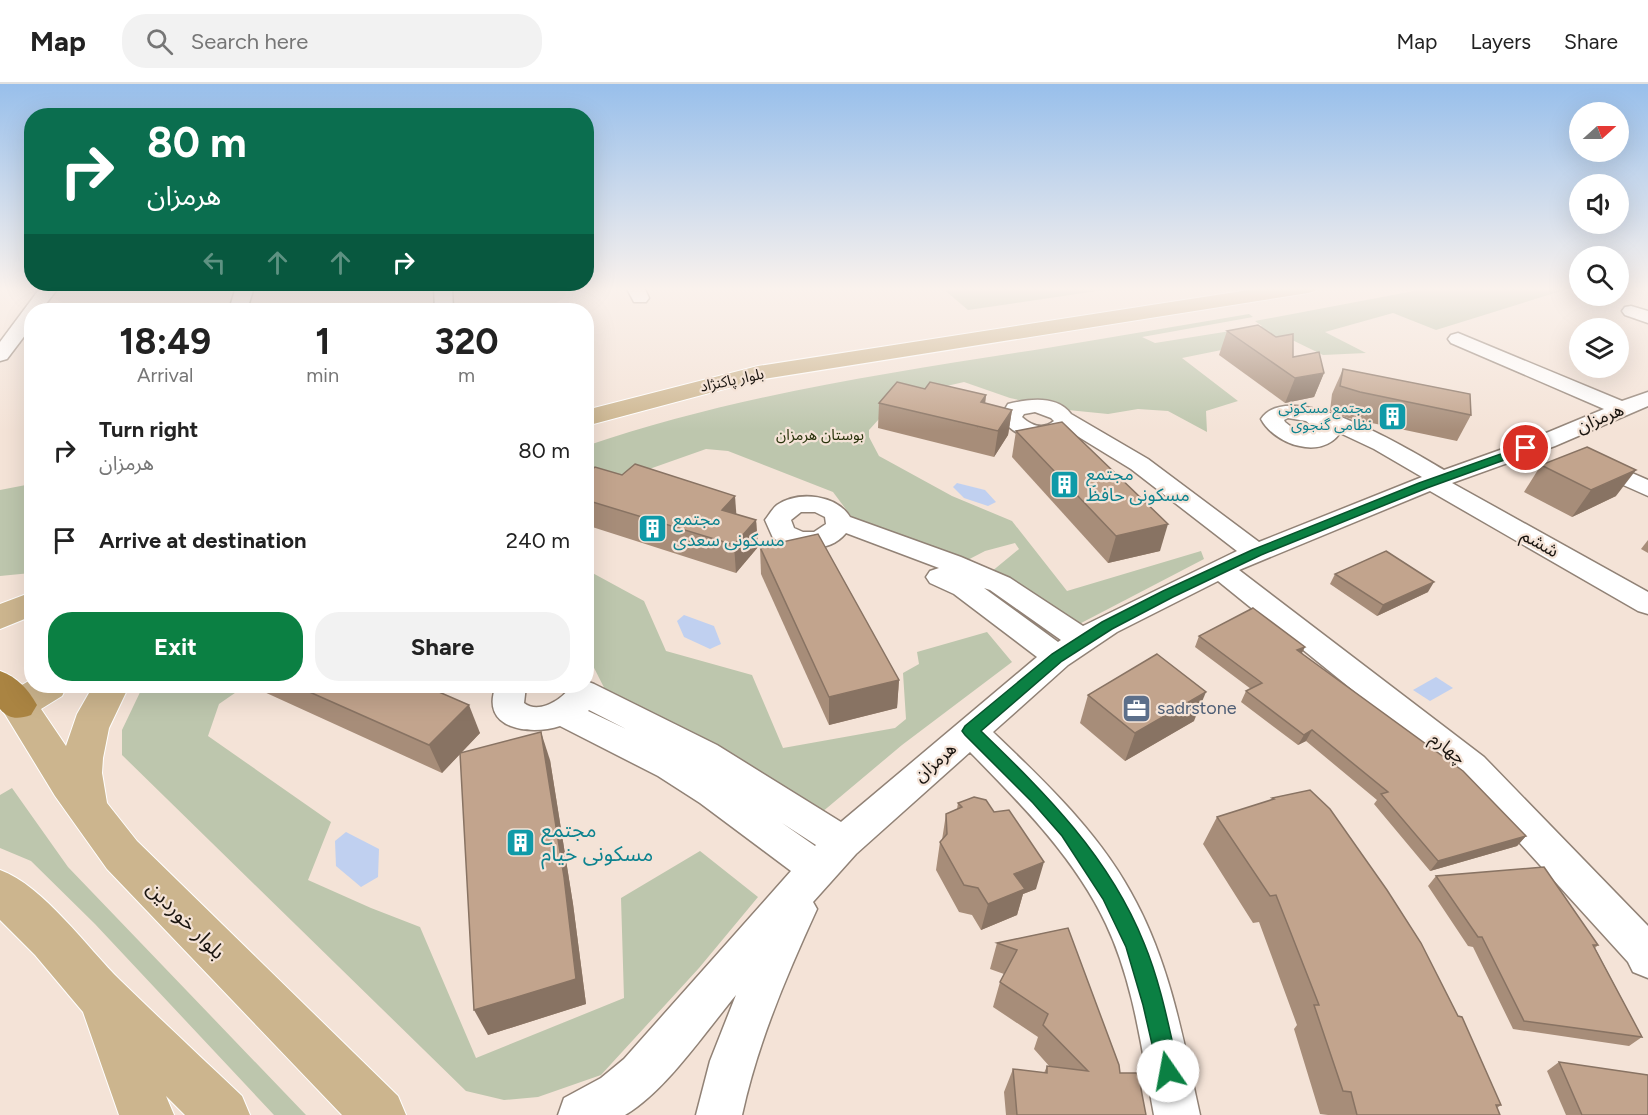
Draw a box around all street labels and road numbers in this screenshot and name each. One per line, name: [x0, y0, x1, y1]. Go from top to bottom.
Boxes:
street label: بلوار پاکنژاد: [698, 364, 766, 397]
street label: هرمزان: [1573, 398, 1627, 438]
street label: ششم: [1516, 524, 1563, 564]
street label: چهارم: [1424, 727, 1470, 771]
street label: هرمزان: [909, 737, 961, 787]
street label: بلوار خوردین: [142, 875, 231, 964]

